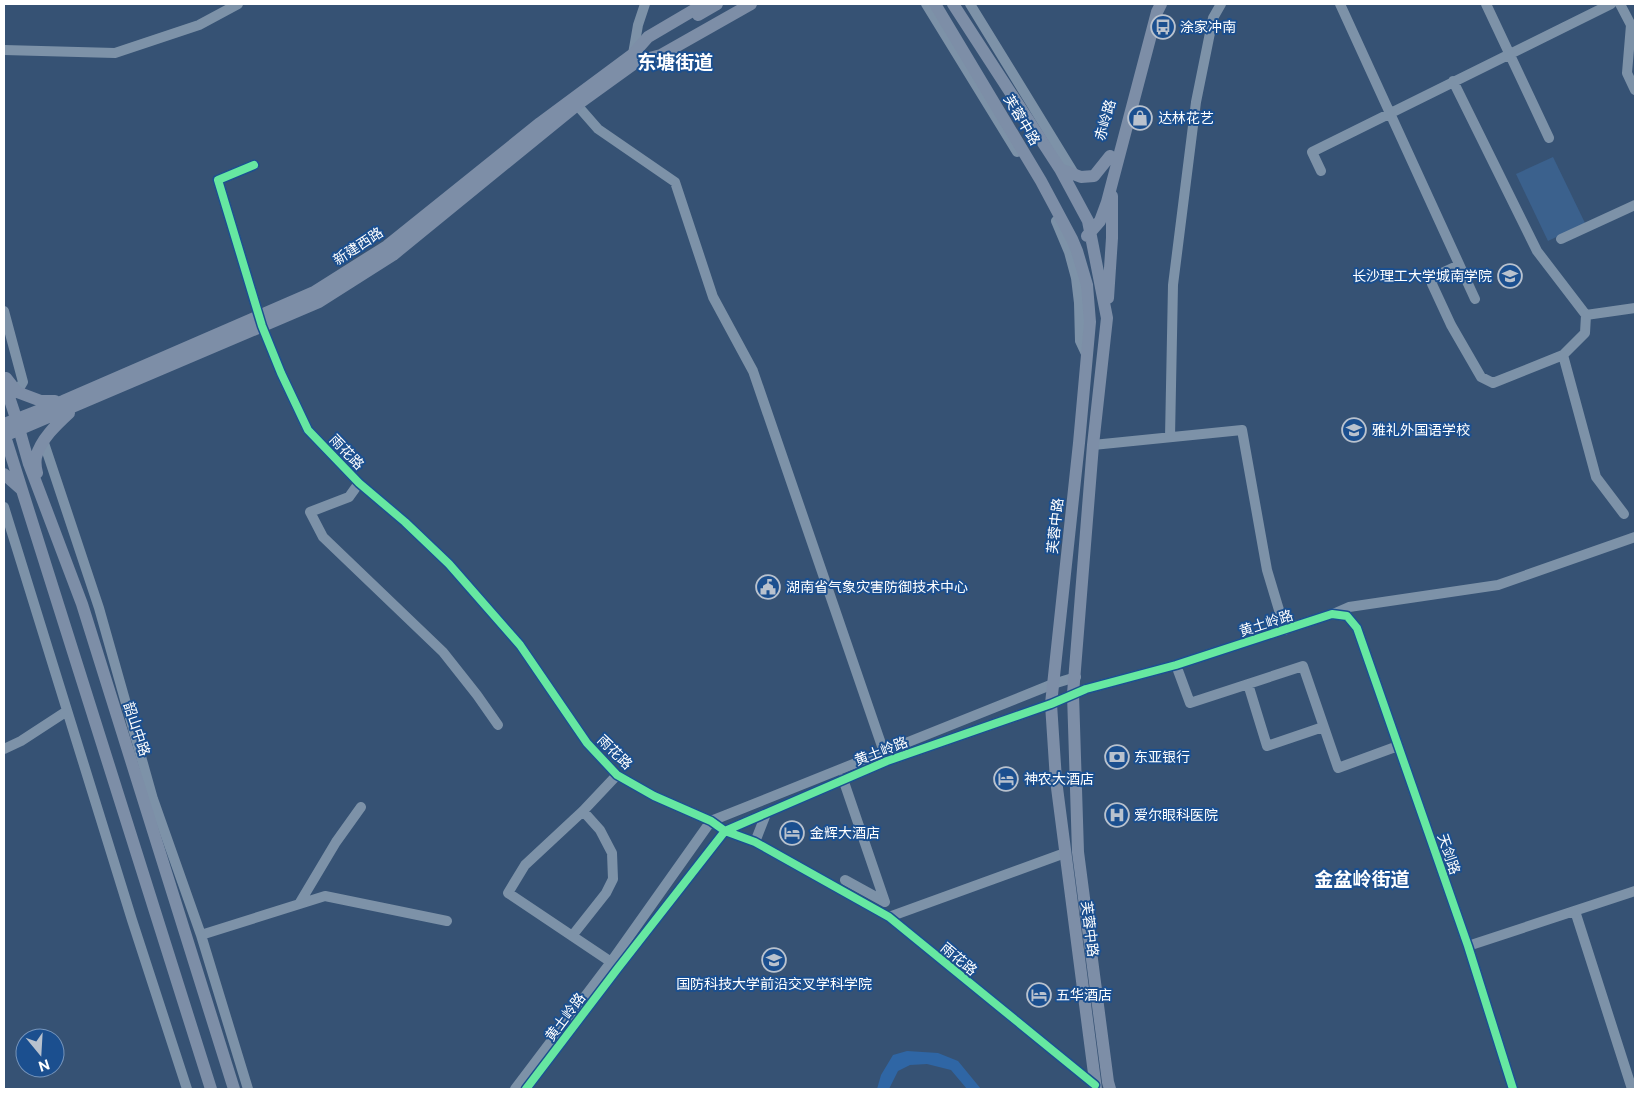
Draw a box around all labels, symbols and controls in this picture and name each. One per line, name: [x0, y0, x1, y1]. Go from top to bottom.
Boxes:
bus stop icon: 涂家冲南: [1150, 14, 1176, 40]
place label: 涂家冲南: [1180, 19, 1236, 35]
district label: 东塘街道: [637, 51, 713, 73]
street label: 芙蓉中路: [1001, 92, 1043, 148]
street label: 赤岭路: [1092, 98, 1118, 142]
shop icon: 达林花艺: [1127, 105, 1153, 131]
place label: 达林花艺: [1158, 110, 1214, 126]
street label: 新建西路: [330, 224, 386, 268]
school or university icon: 长沙理工大学城南学院: [1497, 263, 1523, 289]
place label: 长沙理工大学城南学院: [1352, 268, 1492, 284]
school or university icon: 雅礼外国语学校: [1341, 417, 1367, 443]
place label: 雅礼外国语学校: [1372, 422, 1470, 438]
street label: 雨花路: [327, 431, 367, 473]
street label: 芙蓉中路: [1044, 497, 1066, 555]
public building icon: 湖南省气象灾害防御技术中心: [755, 574, 781, 600]
place label: 湖南省气象灾害防御技术中心: [786, 579, 968, 595]
street label: 黄土岭路: [1237, 607, 1295, 639]
street label: 韶山中路: [121, 700, 153, 758]
street label: 雨花路: [594, 732, 636, 772]
street label: 黄土岭路: [852, 733, 910, 769]
bank icon: 东亚银行: [1104, 744, 1130, 770]
place label: 东亚银行: [1134, 749, 1190, 765]
hotel icon: 神农大酒店: [993, 766, 1019, 792]
place label: 神农大酒店: [1024, 771, 1094, 787]
hospital icon: 爱尔眼科医院: [1104, 802, 1130, 828]
place label: 爱尔眼科医院: [1134, 807, 1218, 823]
hotel icon: 金辉大酒店: [779, 820, 805, 846]
place label: 金辉大酒店: [810, 825, 880, 841]
street label: 天剑路: [1435, 832, 1463, 876]
district label: 金盆岭街道: [1314, 868, 1410, 890]
street label: 芙蓉中路: [1079, 900, 1101, 958]
street label: 雨花路: [938, 939, 980, 979]
school or university icon: 国防科技大学前沿交叉学科学院: [761, 947, 787, 973]
place label: 国防科技大学前沿交叉学科学院: [676, 976, 872, 992]
hotel icon: 五华酒店: [1026, 982, 1052, 1008]
place label: 五华酒店: [1056, 987, 1112, 1003]
street label: 黄土岭路: [542, 990, 588, 1044]
north arrow: [15, 1028, 65, 1078]
text: N: [36, 1056, 52, 1075]

